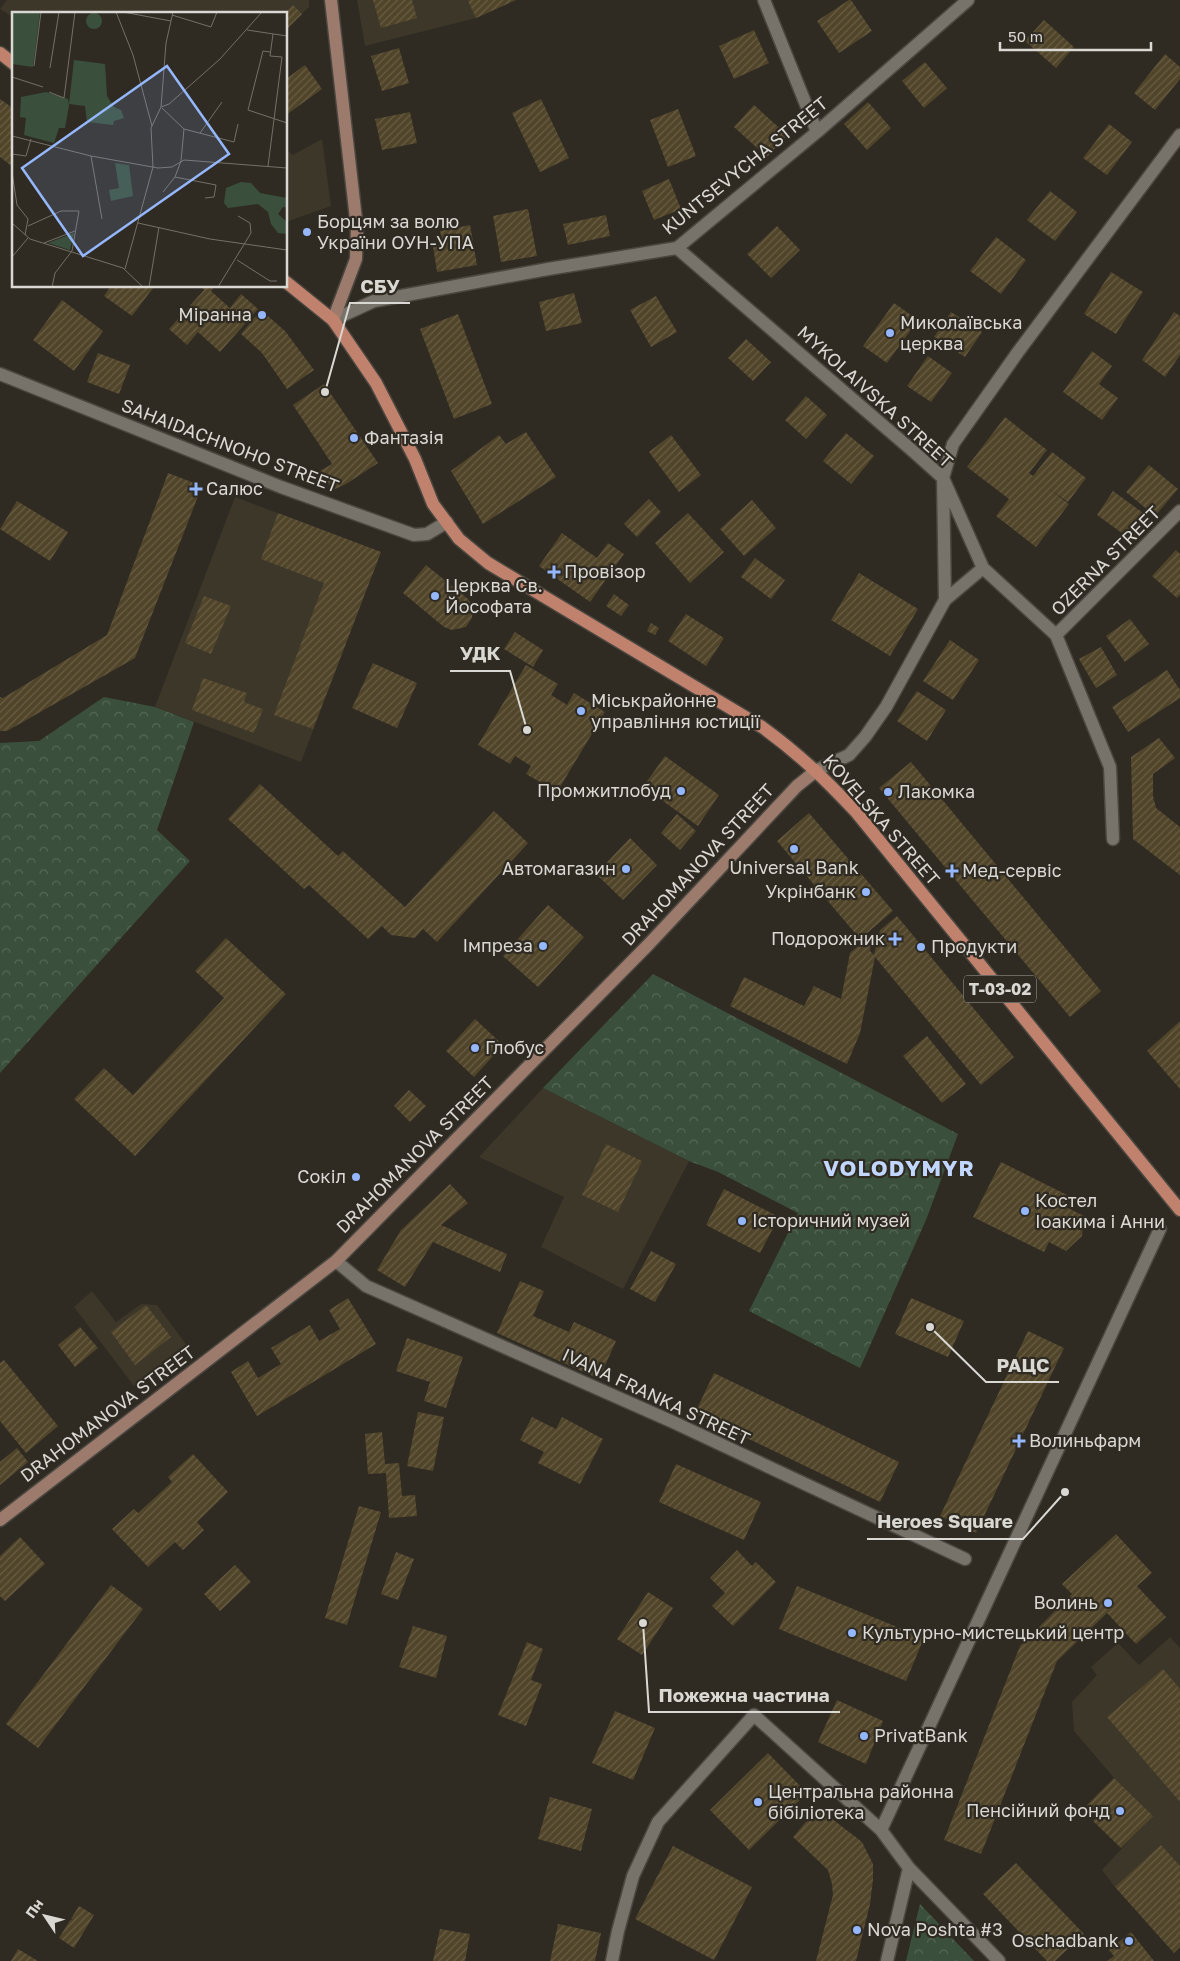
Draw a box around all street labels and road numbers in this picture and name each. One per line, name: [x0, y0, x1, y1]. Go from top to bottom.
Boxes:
street label: KUNTSEVYCHA STREET: [657, 92, 832, 239]
street label: MYKOLAIVSKA STREET: [793, 321, 958, 472]
street label: SAHAIDACHNOHO STREET: [118, 393, 342, 497]
street label: OZERNA STREET: [1046, 501, 1164, 619]
street label: KOVELSKA STREET: [819, 749, 945, 890]
street label: DRAHOMANOVA STREET: [617, 779, 778, 950]
road number: Т-03-02: [964, 976, 1036, 1002]
street label: DRAHOMANOVA STREET: [331, 1071, 497, 1237]
street label: DRAHOMANOVA STREET: [16, 1340, 199, 1486]
street label: IVANA FRANKA STREET: [559, 1343, 754, 1449]

